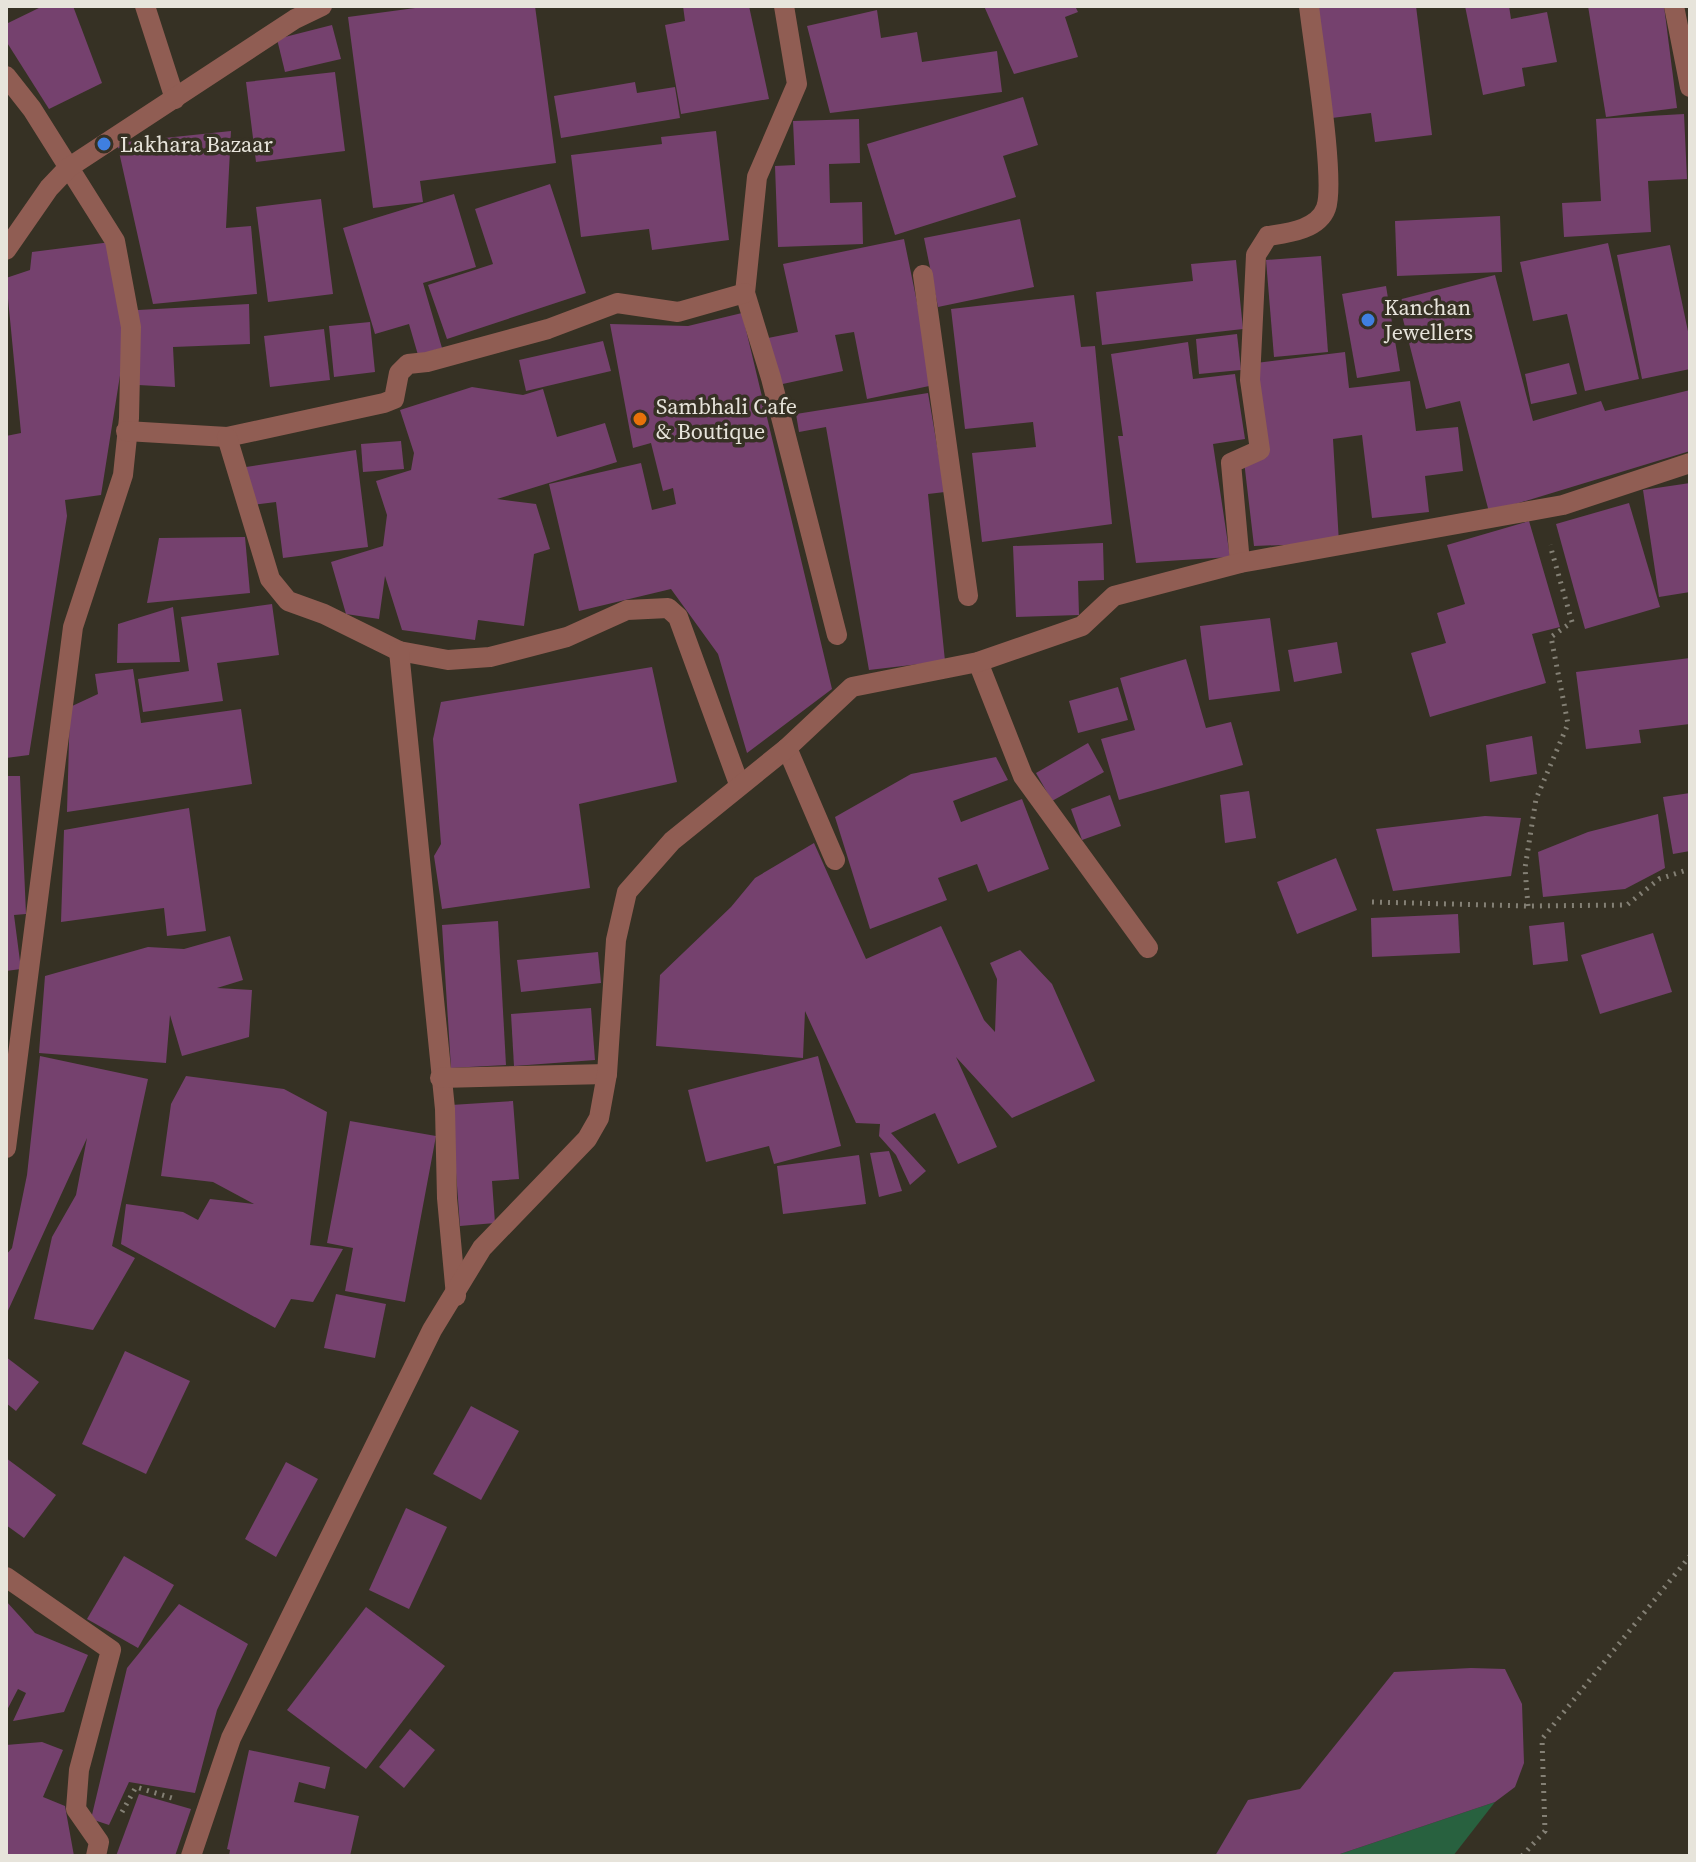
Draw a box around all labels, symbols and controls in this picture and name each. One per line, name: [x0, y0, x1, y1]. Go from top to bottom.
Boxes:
place label: Lakhara Bazaar: [120, 129, 273, 159]
marker: Lakhara Bazaar: [95, 135, 113, 153]
place label: Kanchan Jewellers: [1383, 292, 1473, 347]
marker: Kanchan Jewellers: [1359, 311, 1377, 329]
place label: Sambhali Cafe & Boutique: [656, 391, 797, 446]
marker: Sambhali Cafe & Boutique: [631, 410, 649, 428]

